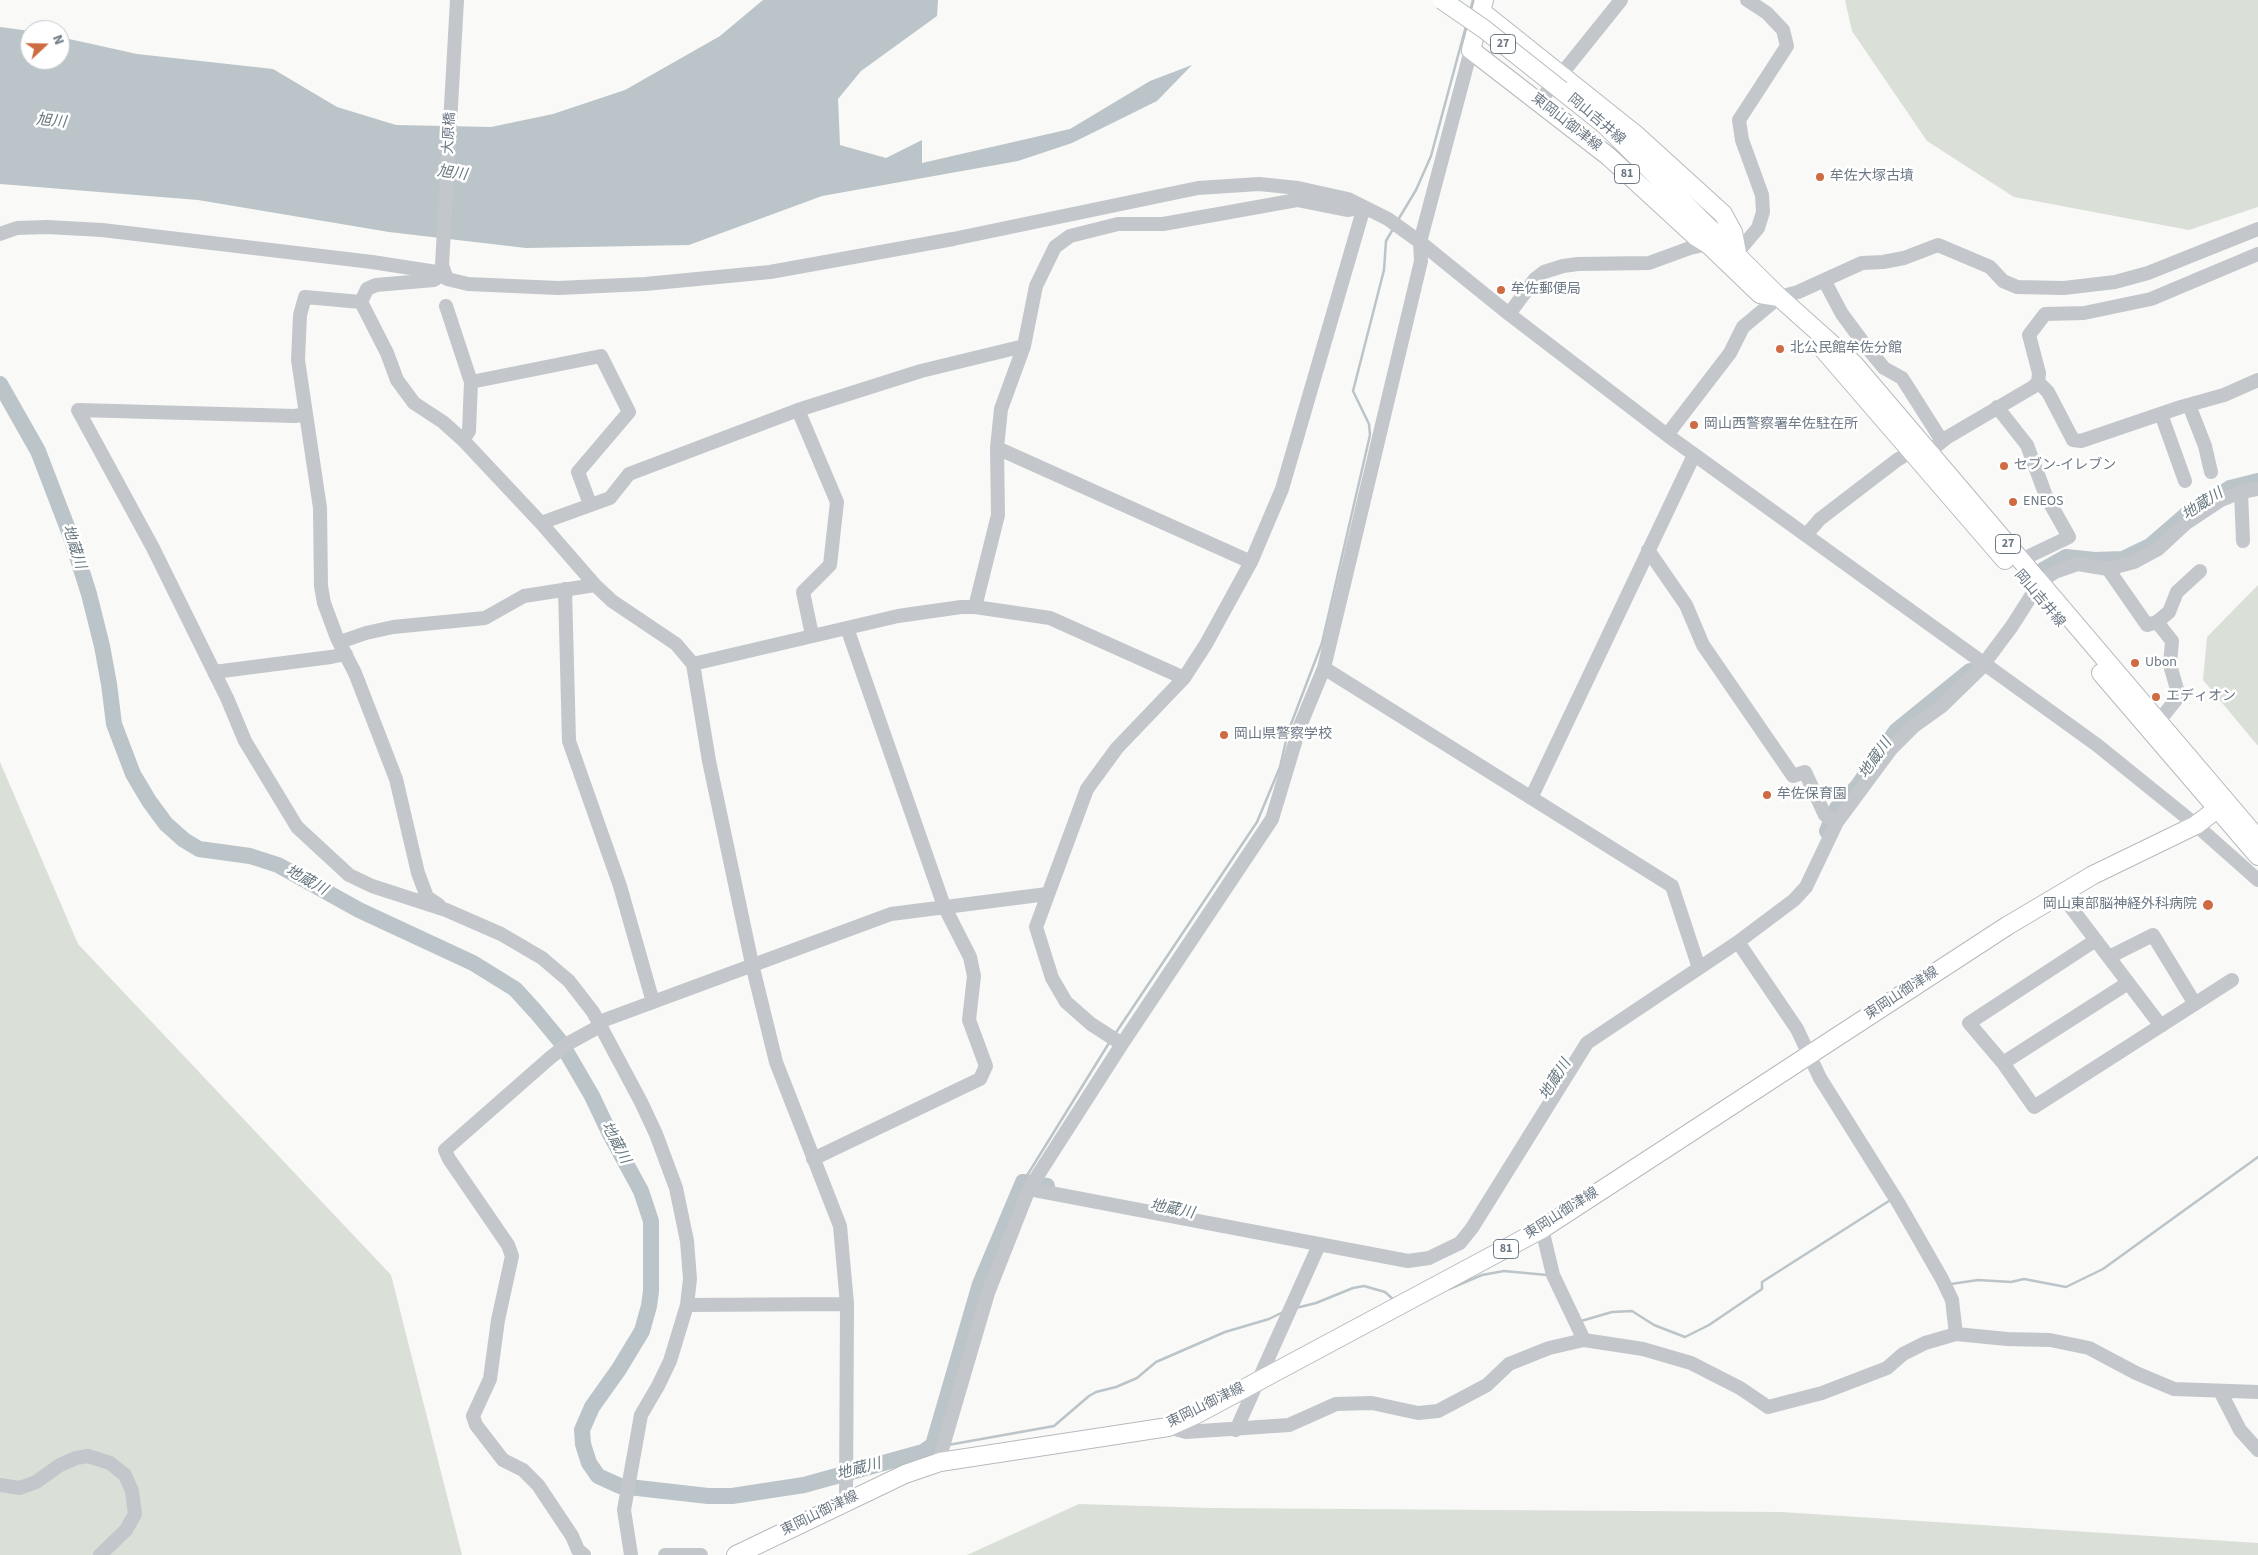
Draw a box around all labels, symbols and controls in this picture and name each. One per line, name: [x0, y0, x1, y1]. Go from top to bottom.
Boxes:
north arrow: [20, 20, 70, 70]
text: N: [47, 32, 69, 48]
road number: 27: [1490, 34, 1516, 54]
street label: 東岡山御津線: [1528, 91, 1604, 155]
street label: 岡山吉井線: [1564, 91, 1628, 149]
water label: 旭川: [35, 111, 67, 133]
street label: 大原橋: [441, 112, 459, 154]
water label: 旭川: [436, 163, 468, 185]
road number: 81: [1614, 164, 1640, 183]
place label: 牟佐大塚古墳: [1830, 169, 1914, 185]
marker: 牟佐大塚古墳: [1814, 171, 1826, 183]
place label: 牟佐郵便局: [1511, 282, 1581, 298]
marker: 牟佐郵便局: [1495, 284, 1507, 296]
place label: 北公民館牟佐分館: [1790, 341, 1902, 357]
marker: 北公民館牟佐分館: [1774, 343, 1786, 355]
place label: 岡山西警察署牟佐駐在所: [1704, 417, 1858, 433]
marker: 岡山西警察署牟佐駐在所: [1688, 419, 1700, 431]
place label: セブン-イレブン: [2014, 458, 2116, 474]
marker: セブン-イレブン: [1998, 460, 2010, 472]
water label: 地蔵川: [2179, 485, 2227, 525]
place label: ENEOS: [2023, 494, 2064, 510]
marker: ENEOS: [2007, 496, 2019, 508]
water label: 地蔵川: [57, 523, 89, 571]
road number: 27: [1996, 534, 2020, 554]
street label: 岡山吉井線: [2010, 567, 2068, 631]
place label: Ubon: [2145, 655, 2177, 671]
marker: Ubon: [2129, 657, 2141, 669]
place label: エディオン: [2166, 689, 2236, 705]
marker: エディオン: [2150, 691, 2162, 703]
place label: 岡山県警察学校: [1234, 727, 1332, 743]
marker: 岡山県警察学校: [1218, 729, 1230, 741]
water label: 地蔵川: [1856, 735, 1896, 783]
place label: 牟佐保育園: [1777, 787, 1847, 803]
marker: 牟佐保育園: [1761, 789, 1773, 801]
water label: 地蔵川: [282, 862, 330, 900]
place label: 岡山東部脳神経外科病院: [2043, 897, 2197, 913]
marker: 岡山東部脳神経外科病院: [2201, 898, 2215, 912]
street label: 東岡山御津線: [1862, 964, 1942, 1024]
water label: 地蔵川: [1536, 1056, 1576, 1104]
water label: 地蔵川: [596, 1119, 634, 1167]
street label: 東岡山御津線: [1522, 1185, 1602, 1243]
water label: 地蔵川: [1148, 1197, 1196, 1223]
road number: 81: [1494, 1240, 1518, 1258]
street label: 東岡山御津線: [1165, 1380, 1247, 1432]
water label: 地蔵川: [835, 1455, 883, 1485]
street label: 東岡山御津線: [779, 1488, 861, 1540]

